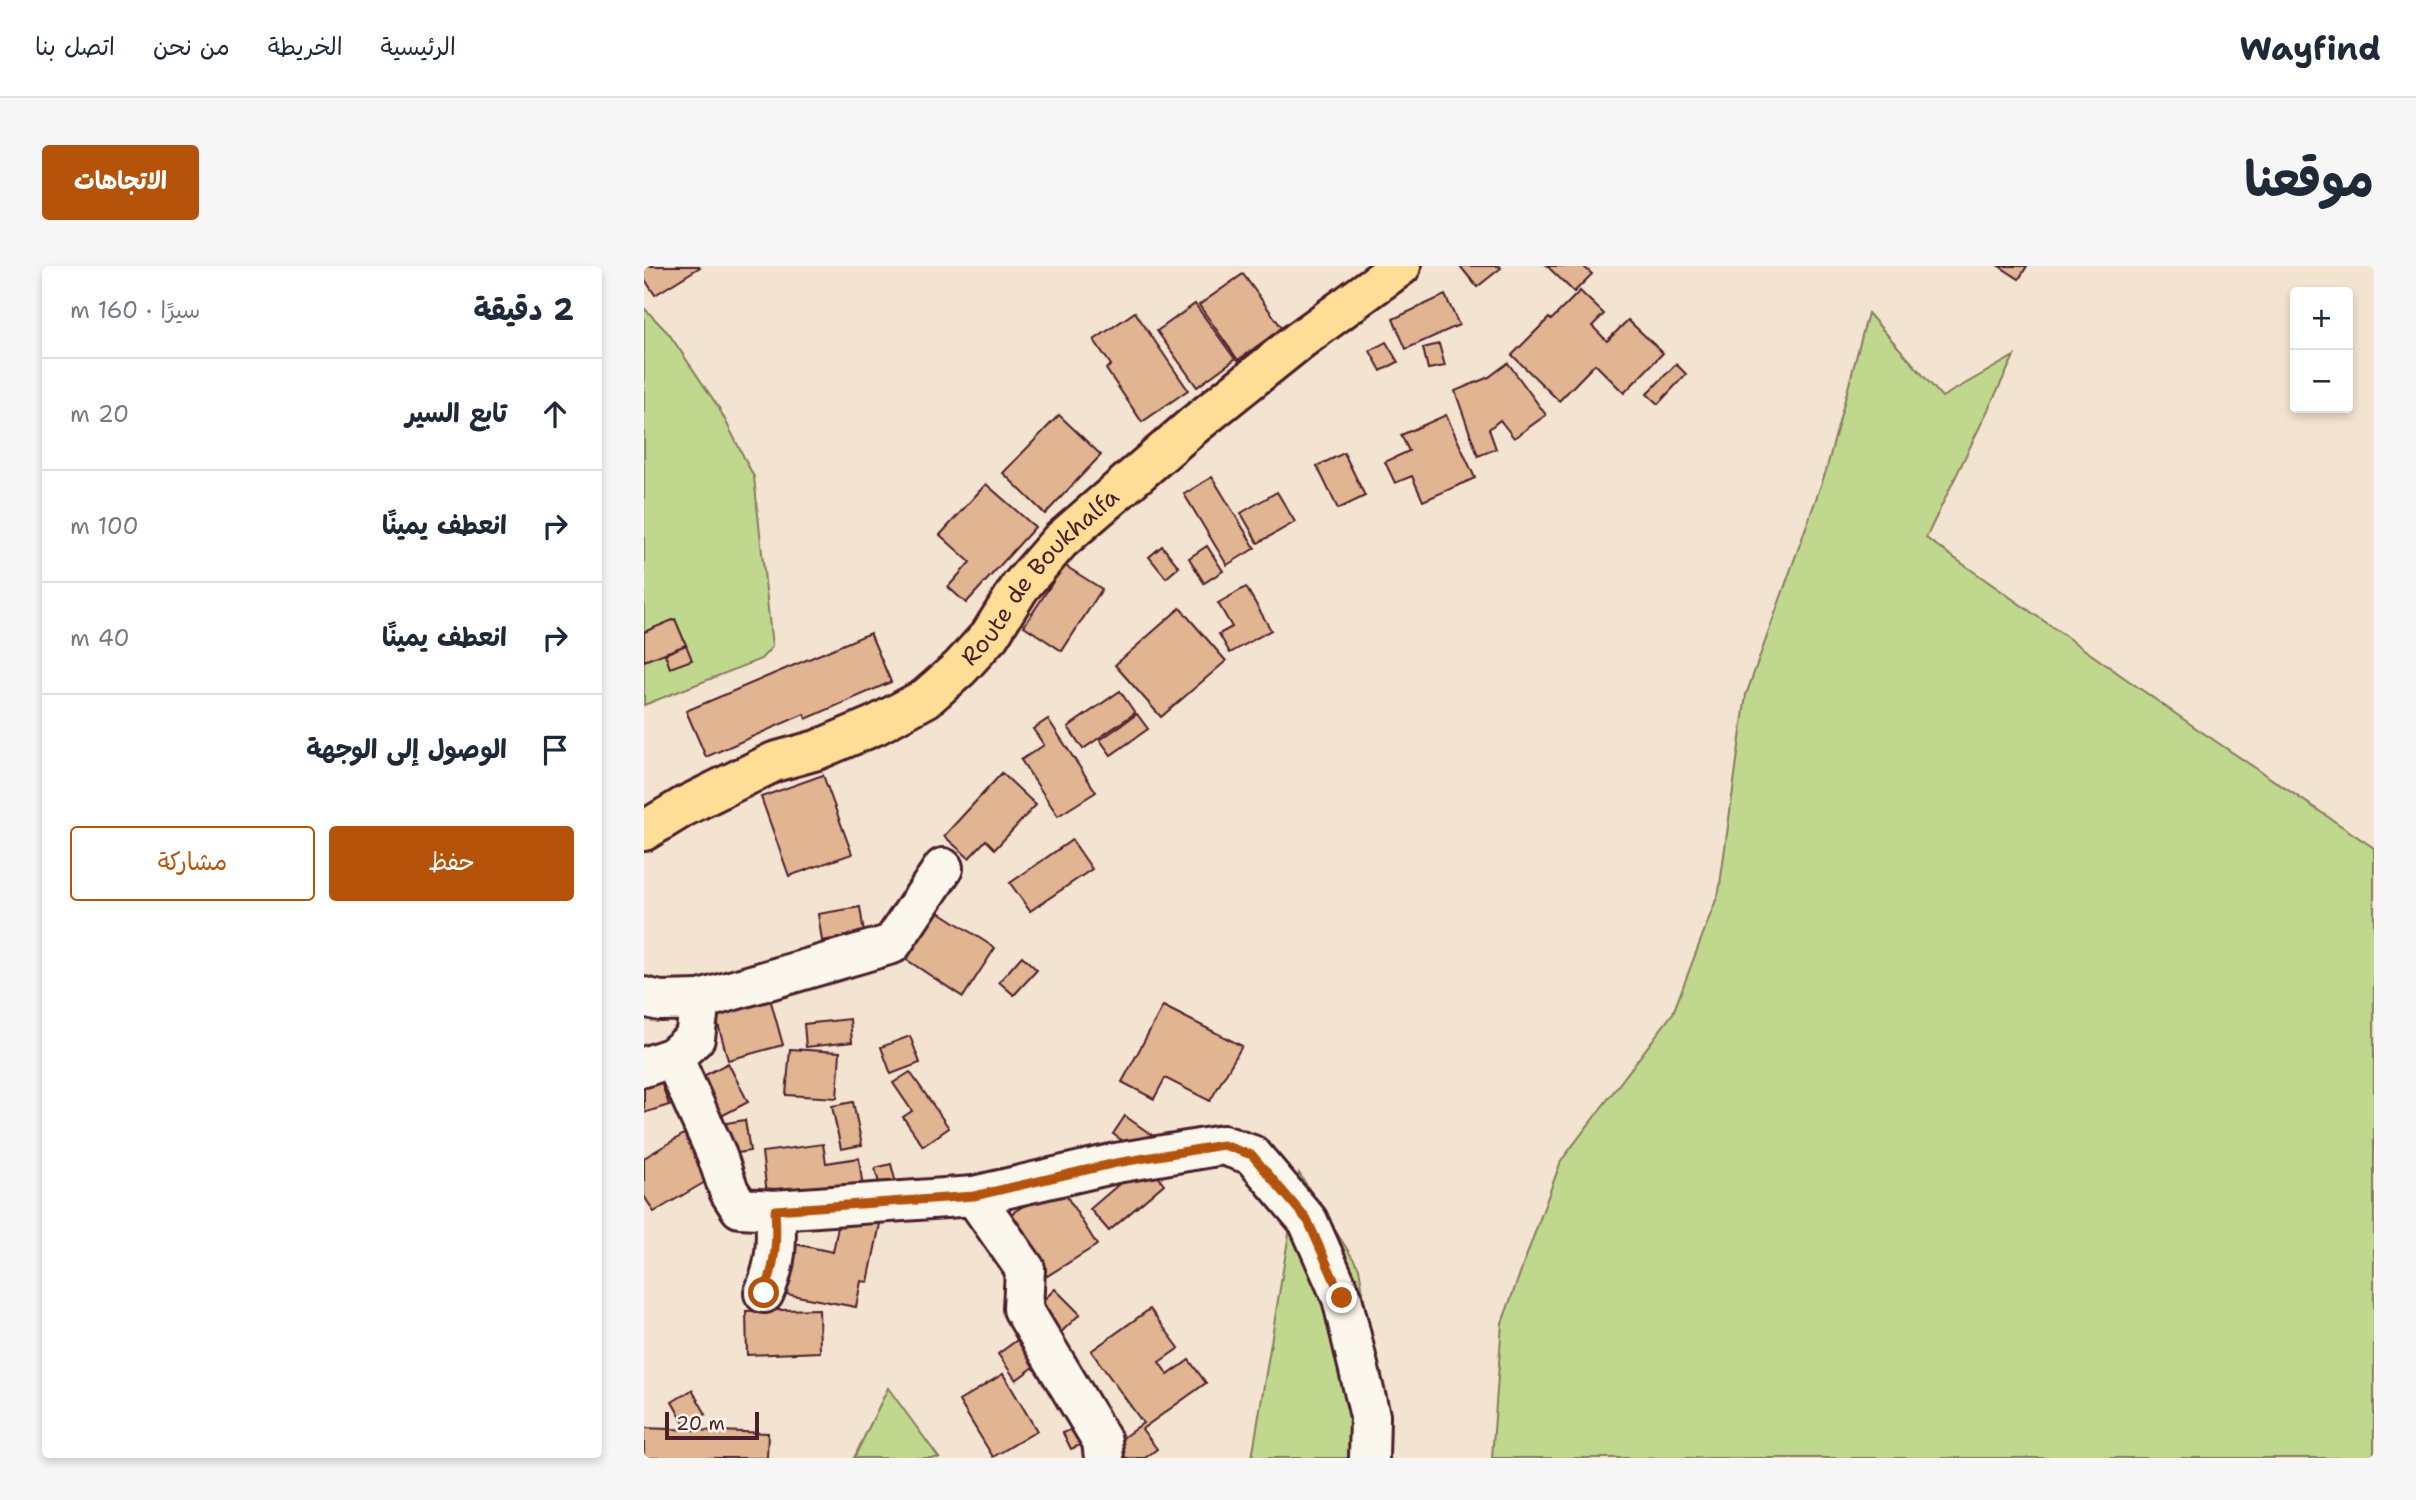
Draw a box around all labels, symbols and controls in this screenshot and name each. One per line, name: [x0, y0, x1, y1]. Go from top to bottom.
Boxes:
text: Wayfind: [2240, 26, 2381, 71]
text: اتصل بنا: [35, 31, 115, 63]
text: من نحن: [153, 31, 230, 63]
text: الخريطة: [268, 31, 343, 63]
text: الرئيسية: [381, 31, 456, 63]
button: الاتجاهات: [42, 145, 199, 220]
text: موقعنا: [2244, 146, 2374, 212]
map controls: [2290, 287, 2353, 413]
button: +: [2290, 287, 2353, 350]
text: 2 دقيقة: [473, 289, 574, 330]
text: سيرًا · 160 m: [70, 295, 200, 325]
button: −: [2290, 350, 2353, 413]
text: تابع السير: [405, 395, 507, 430]
icon: ahead: [536, 395, 574, 433]
text: 20 m: [70, 399, 129, 429]
street label: Route de Boukhalfa: [954, 481, 1126, 673]
text: انعطف يمينًا: [382, 507, 507, 542]
icon: right: [536, 507, 574, 545]
text: 100 m: [70, 511, 139, 541]
text: انعطف يمينًا: [382, 619, 507, 654]
icon: right: [536, 619, 574, 657]
text: 40 m: [70, 623, 130, 653]
text: الوصول إلى الوجهة: [306, 731, 507, 766]
icon: arrive: [536, 731, 574, 769]
button: مشاركة: [70, 826, 315, 901]
button: حفظ: [329, 826, 574, 901]
route start: [748, 1277, 779, 1308]
route end: [1326, 1282, 1357, 1313]
scale bar: [665, 1409, 760, 1441]
text: 20 m: [676, 1411, 725, 1436]

